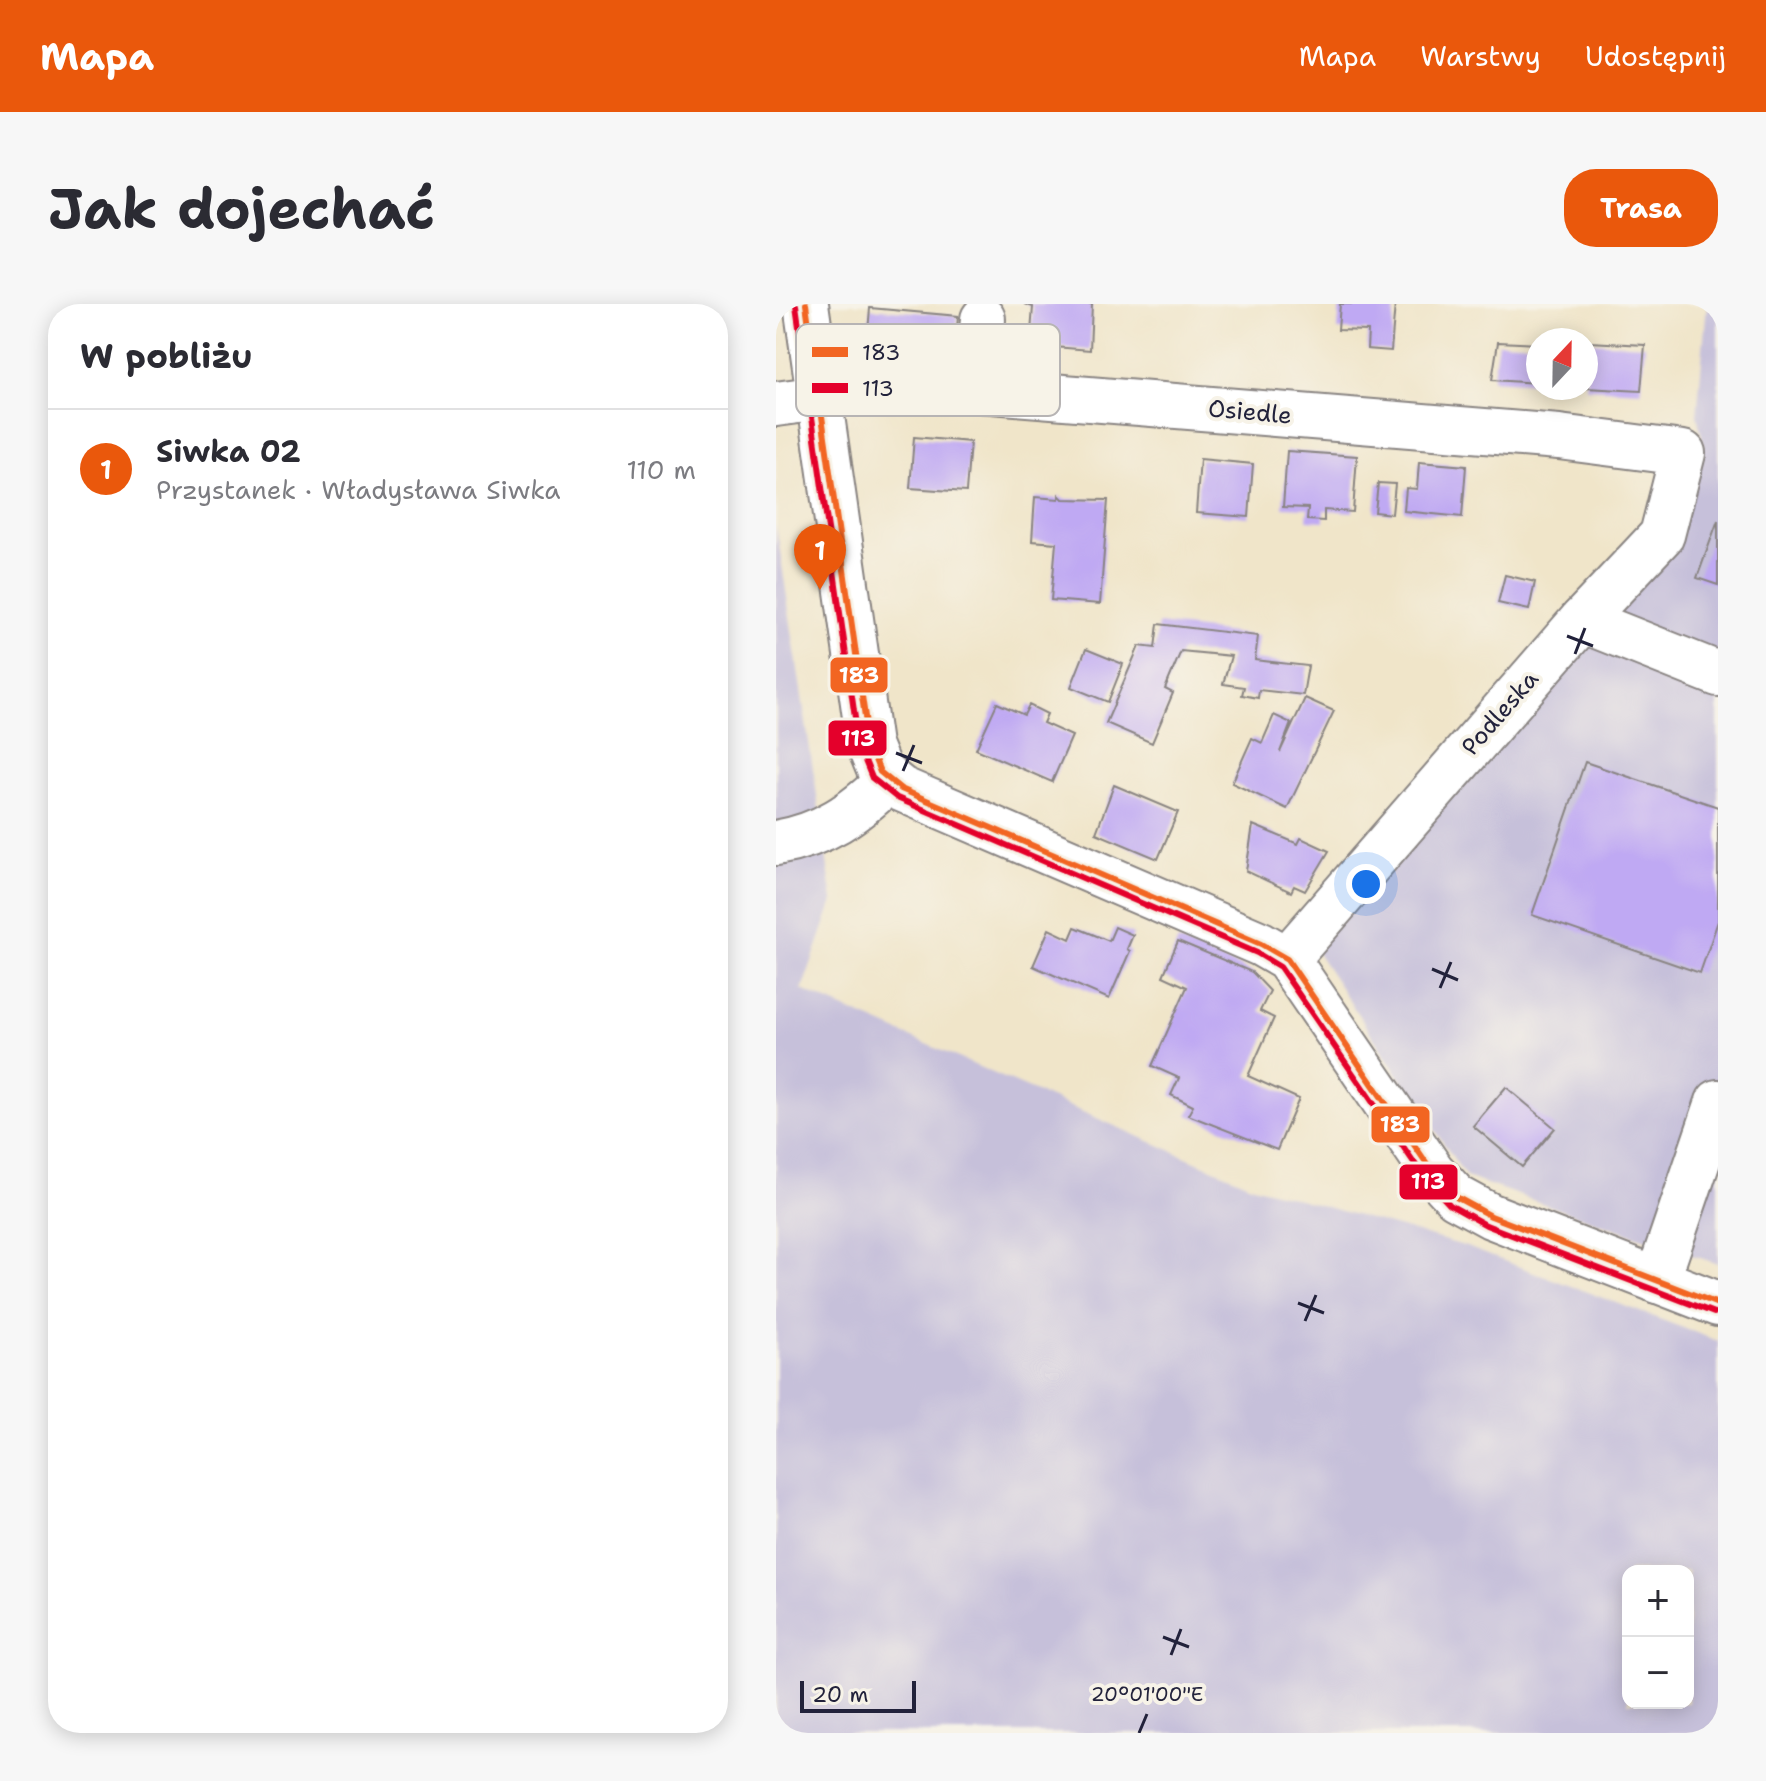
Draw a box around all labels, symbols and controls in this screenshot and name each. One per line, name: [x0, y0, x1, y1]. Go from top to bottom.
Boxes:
text: Mapa: [40, 31, 154, 82]
text: Mapa: [1299, 37, 1376, 75]
text: Warstwy: [1420, 37, 1541, 75]
text: Udostępnij: [1585, 37, 1726, 75]
button: Trasa: [1564, 169, 1718, 247]
text: Jak dojechać: [48, 171, 435, 246]
legend: [796, 324, 1060, 416]
north arrow: [1526, 328, 1598, 400]
text: W pobliżu: [80, 333, 253, 379]
text: 183: [862, 338, 900, 367]
text: 113: [862, 374, 894, 403]
street label: Osiedle: [1207, 392, 1293, 432]
text: Siwka 02: [156, 431, 301, 472]
text: 1: [100, 452, 112, 487]
text: 110 m: [626, 452, 696, 487]
text: Przystanek · Władysława Siwka: [156, 472, 560, 507]
pin: 1: [794, 524, 846, 590]
line badge: 183: [829, 656, 889, 694]
text: 183: [839, 661, 879, 690]
street label: Podleska: [1454, 664, 1546, 762]
line badge: 113: [827, 719, 888, 757]
text: 113: [841, 724, 875, 753]
your location: [1346, 864, 1386, 904]
line badge: 183: [1370, 1105, 1431, 1144]
text: 183: [1380, 1110, 1420, 1139]
line badge: 113: [1398, 1163, 1459, 1201]
text: 113: [1411, 1167, 1445, 1196]
map controls: [1622, 1565, 1694, 1709]
button: +: [1622, 1565, 1694, 1637]
button: −: [1622, 1637, 1694, 1709]
scale bar: [800, 1677, 916, 1713]
text: 20 m: [812, 1680, 869, 1709]
text: 20°01'00"E: [1091, 1681, 1203, 1707]

